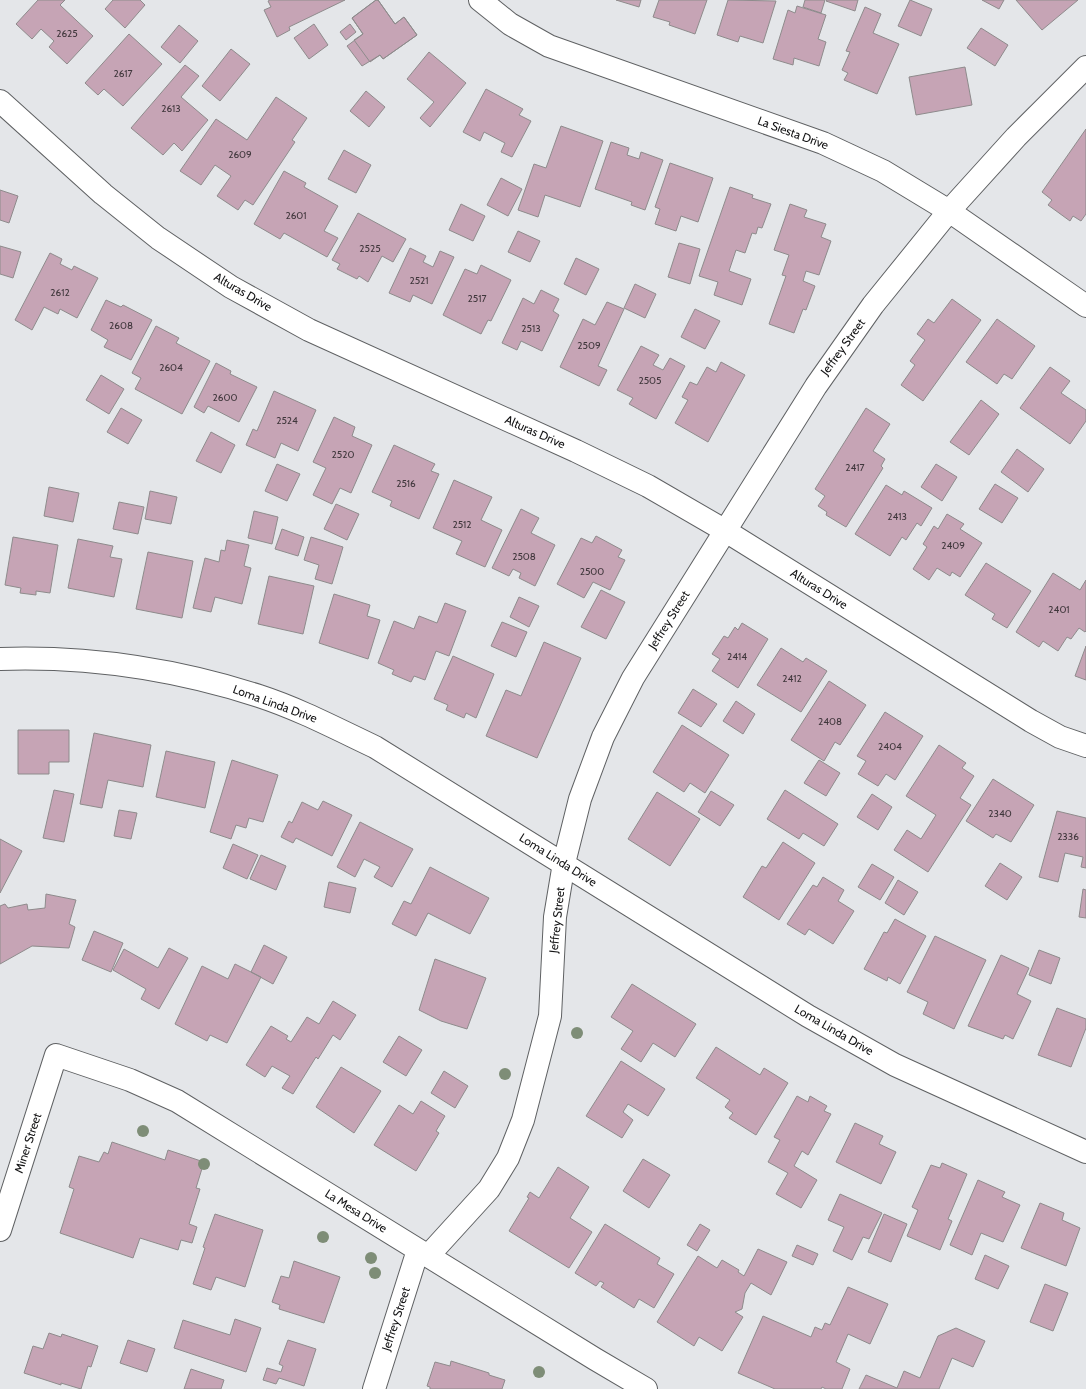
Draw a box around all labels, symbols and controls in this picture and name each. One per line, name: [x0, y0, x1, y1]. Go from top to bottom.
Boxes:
house number: 2625: [56, 27, 78, 40]
house number: 2617: [113, 67, 133, 80]
house number: 2613: [161, 102, 181, 115]
street label: La Siesta Drive: [756, 113, 831, 152]
house number: 2609: [228, 148, 252, 161]
house number: 2601: [285, 209, 307, 222]
house number: 2525: [359, 242, 381, 255]
street label: Alturas Drive: [212, 269, 275, 314]
house number: 2521: [409, 274, 429, 287]
house number: 2612: [50, 286, 70, 299]
house number: 2517: [468, 292, 486, 305]
street label: Jeffrey Street: [816, 315, 868, 379]
house number: 2608: [109, 319, 133, 332]
house number: 2513: [521, 322, 541, 335]
house number: 2509: [577, 339, 601, 352]
house number: 2604: [159, 361, 183, 374]
house number: 2505: [638, 374, 662, 387]
house number: 2600: [213, 391, 237, 404]
street label: Alturas Drive: [503, 412, 568, 452]
house number: 2524: [276, 414, 298, 427]
house number: 2520: [332, 448, 354, 461]
house number: 2417: [845, 461, 865, 474]
house number: 2516: [396, 477, 416, 490]
house number: 2413: [887, 510, 907, 523]
house number: 2512: [452, 518, 472, 531]
house number: 2409: [941, 539, 965, 552]
house number: 2508: [512, 550, 536, 563]
house number: 2500: [580, 565, 604, 578]
street label: Alturas Drive: [788, 565, 851, 612]
street label: Jeffrey Street: [644, 588, 693, 653]
house number: 2401: [1048, 603, 1070, 616]
house number: 2414: [727, 650, 747, 663]
house number: 2412: [782, 672, 802, 685]
street label: Loma Linda Drive: [231, 681, 319, 726]
house number: 2408: [818, 715, 842, 728]
house number: 2404: [878, 740, 902, 753]
house number: 2340: [988, 807, 1012, 820]
street label: Loma Linda Drive: [517, 830, 600, 889]
house number: 2336: [1057, 830, 1079, 843]
street label: Jeffrey Street: [545, 886, 567, 955]
street label: Loma Linda Drive: [792, 1001, 876, 1058]
street label: Miner Street: [11, 1111, 44, 1175]
street label: La Mesa Drive: [322, 1186, 390, 1236]
street label: Jeffrey Street: [378, 1285, 413, 1354]

